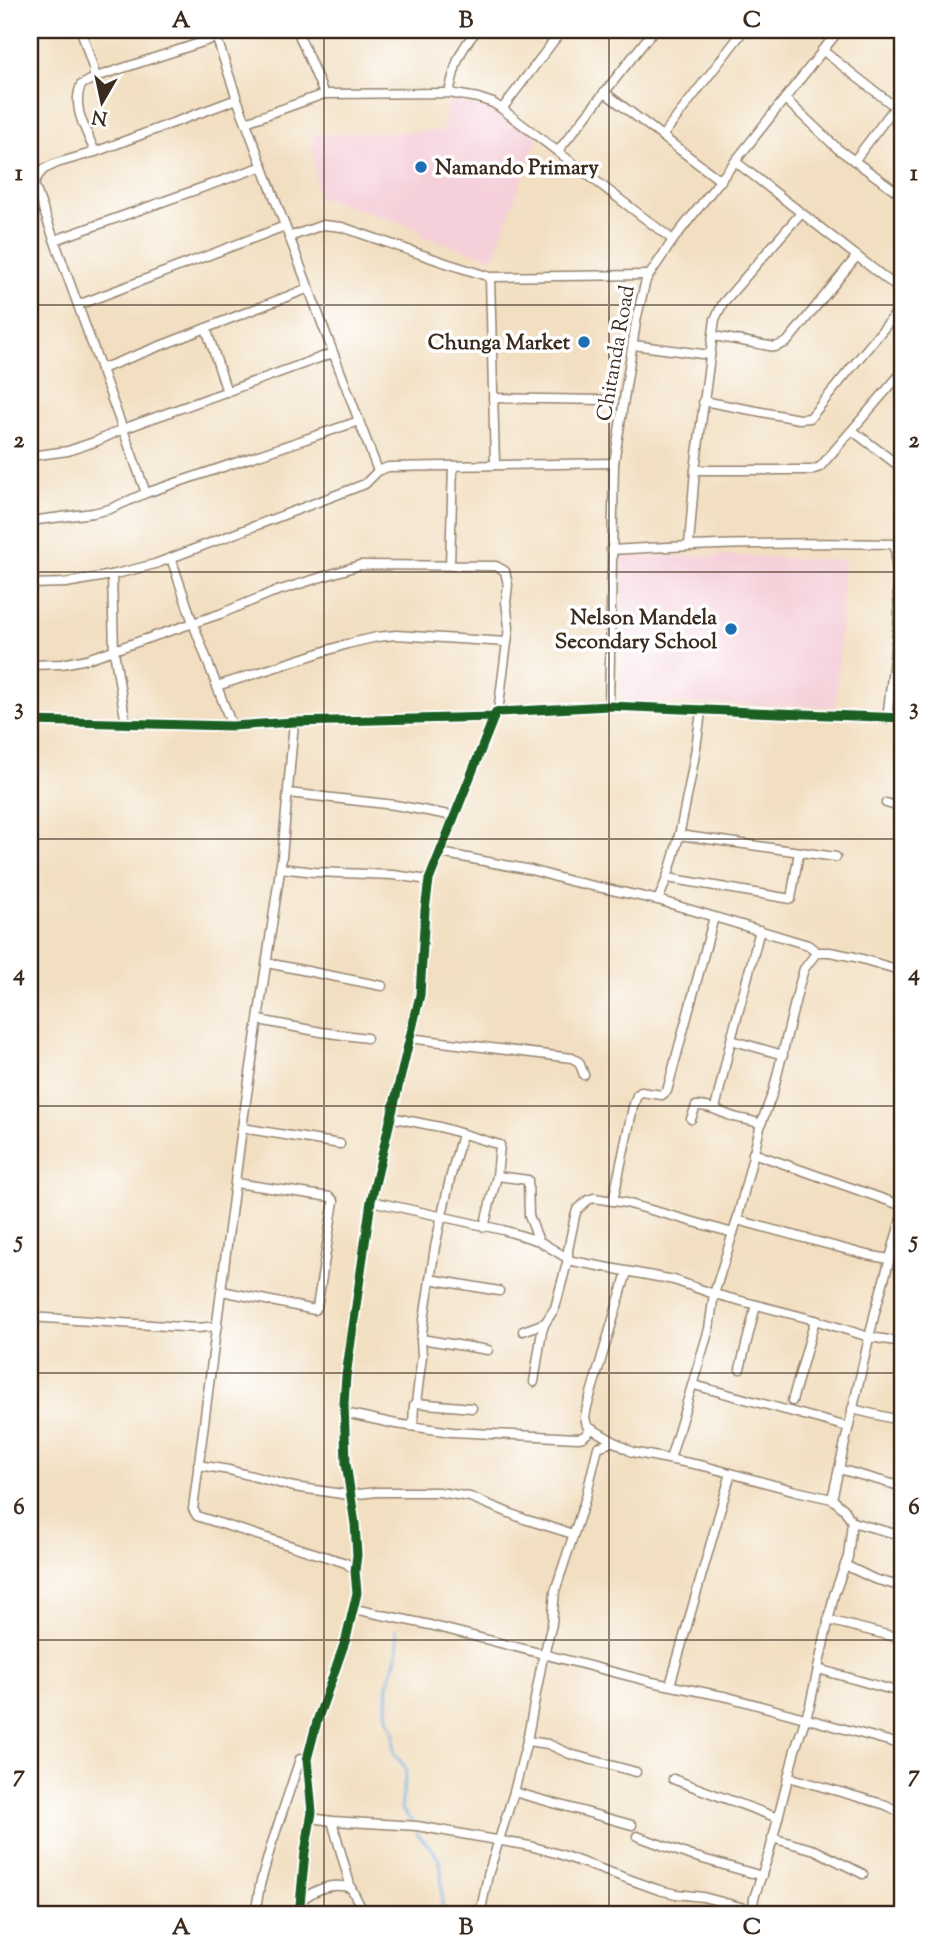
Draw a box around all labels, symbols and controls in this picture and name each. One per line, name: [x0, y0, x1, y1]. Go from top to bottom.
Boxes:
text: A: [172, 5, 191, 38]
text: B: [459, 5, 474, 38]
text: C: [743, 5, 761, 38]
north arrow: [66, 66, 136, 136]
text: N: [90, 102, 109, 131]
place label: Namando Primary: [435, 154, 599, 184]
text: 1: [15, 158, 23, 191]
text: 1: [910, 158, 918, 191]
marker: Namando Primary: [413, 159, 429, 175]
street label: Chitanda Road: [590, 283, 644, 424]
place label: Chunga Market: [428, 329, 571, 359]
marker: Chunga Market: [576, 334, 592, 350]
text: 2: [14, 425, 25, 458]
text: 2: [909, 425, 920, 458]
place label: Nelson Mandela Secondary School: [555, 604, 717, 658]
marker: Nelson Mandela Secondary School: [723, 621, 739, 637]
text: 3: [14, 692, 24, 725]
text: 3: [909, 692, 919, 725]
text: 4: [12, 958, 25, 991]
text: 4: [907, 958, 920, 991]
text: 5: [13, 1225, 23, 1258]
text: 5: [908, 1225, 918, 1258]
text: 6: [13, 1492, 25, 1525]
text: 6: [908, 1492, 920, 1525]
text: 7: [13, 1759, 25, 1792]
text: 7: [908, 1759, 920, 1792]
text: A: [172, 1912, 191, 1945]
text: B: [459, 1912, 474, 1945]
text: C: [743, 1912, 761, 1945]

